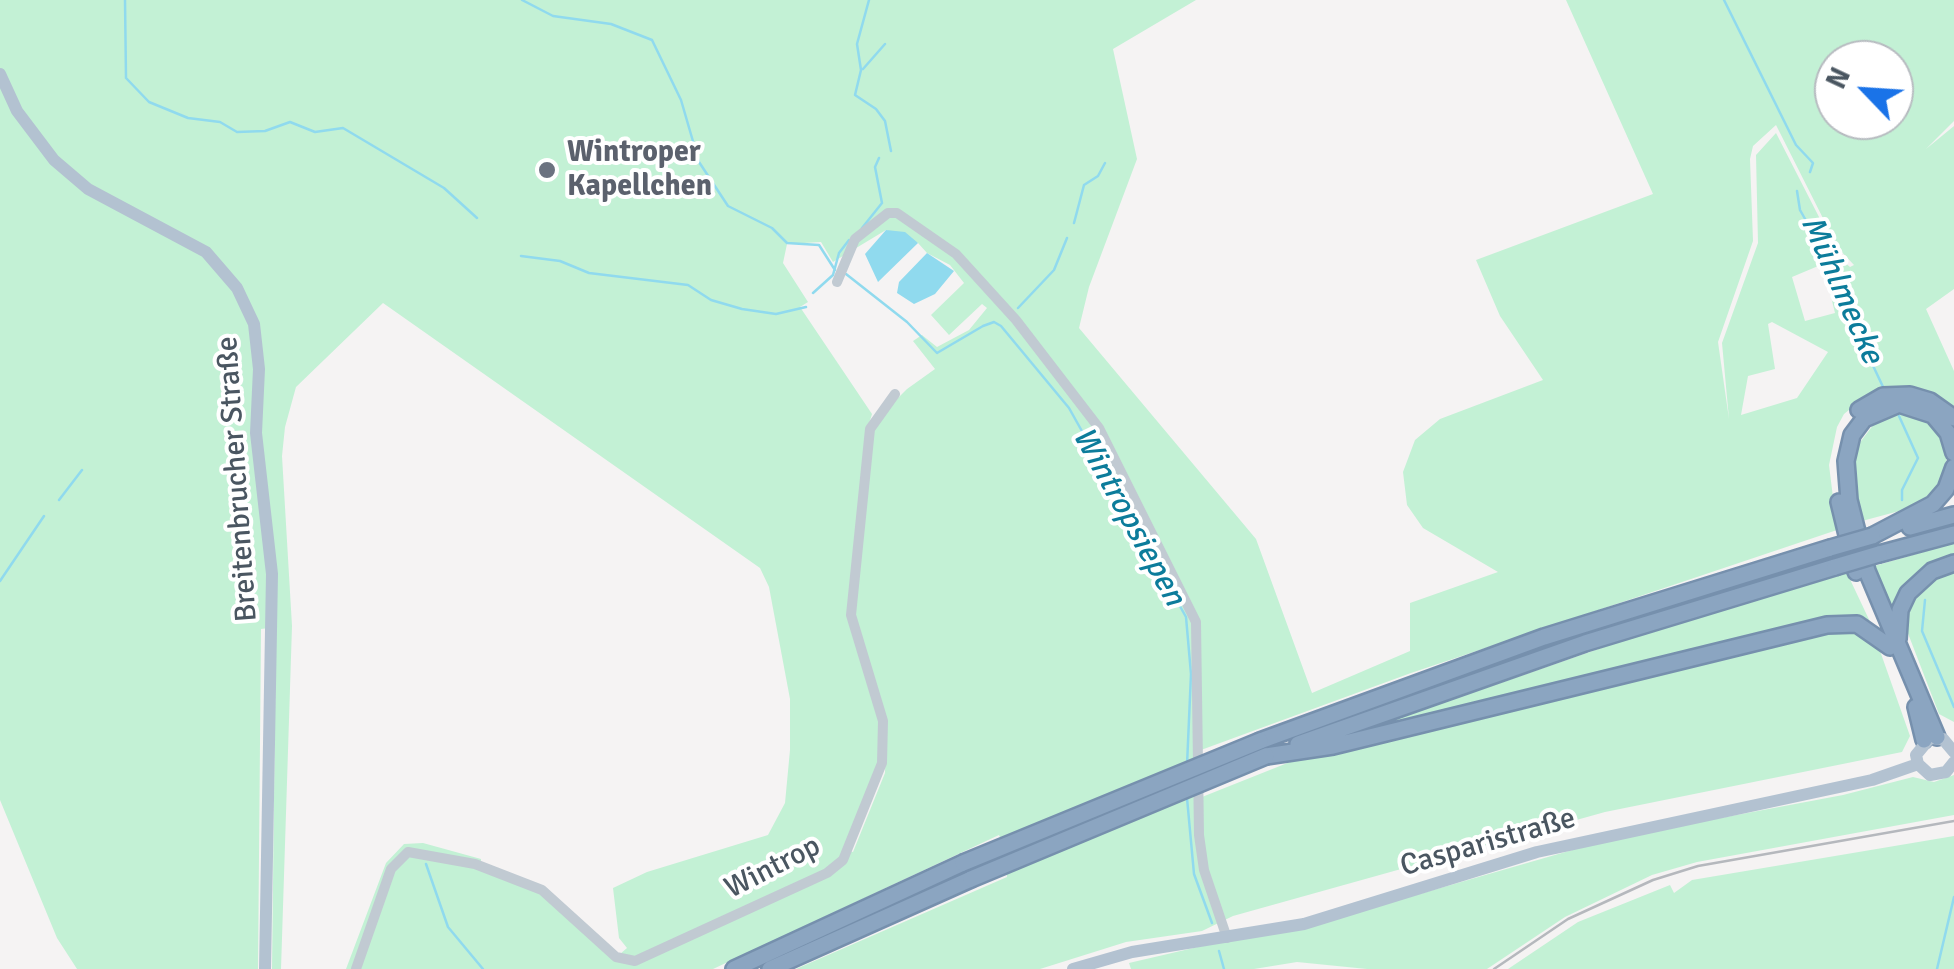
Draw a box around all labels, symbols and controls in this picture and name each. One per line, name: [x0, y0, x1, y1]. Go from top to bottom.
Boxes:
north arrow: [1814, 40, 1914, 140]
text: N: [1819, 62, 1858, 94]
place label: Wintroper Kapellchen: [567, 135, 712, 206]
marker: Wintroper Kapellchen: [536, 159, 558, 181]
water label: Mühlmecke: [1791, 210, 1891, 370]
street label: Breitenbrucher Straße: [210, 335, 266, 623]
water label: Wintropsiepen: [1063, 421, 1193, 613]
street label: Casparistraße: [1396, 801, 1580, 885]
street label: Wintrop: [719, 829, 827, 907]

